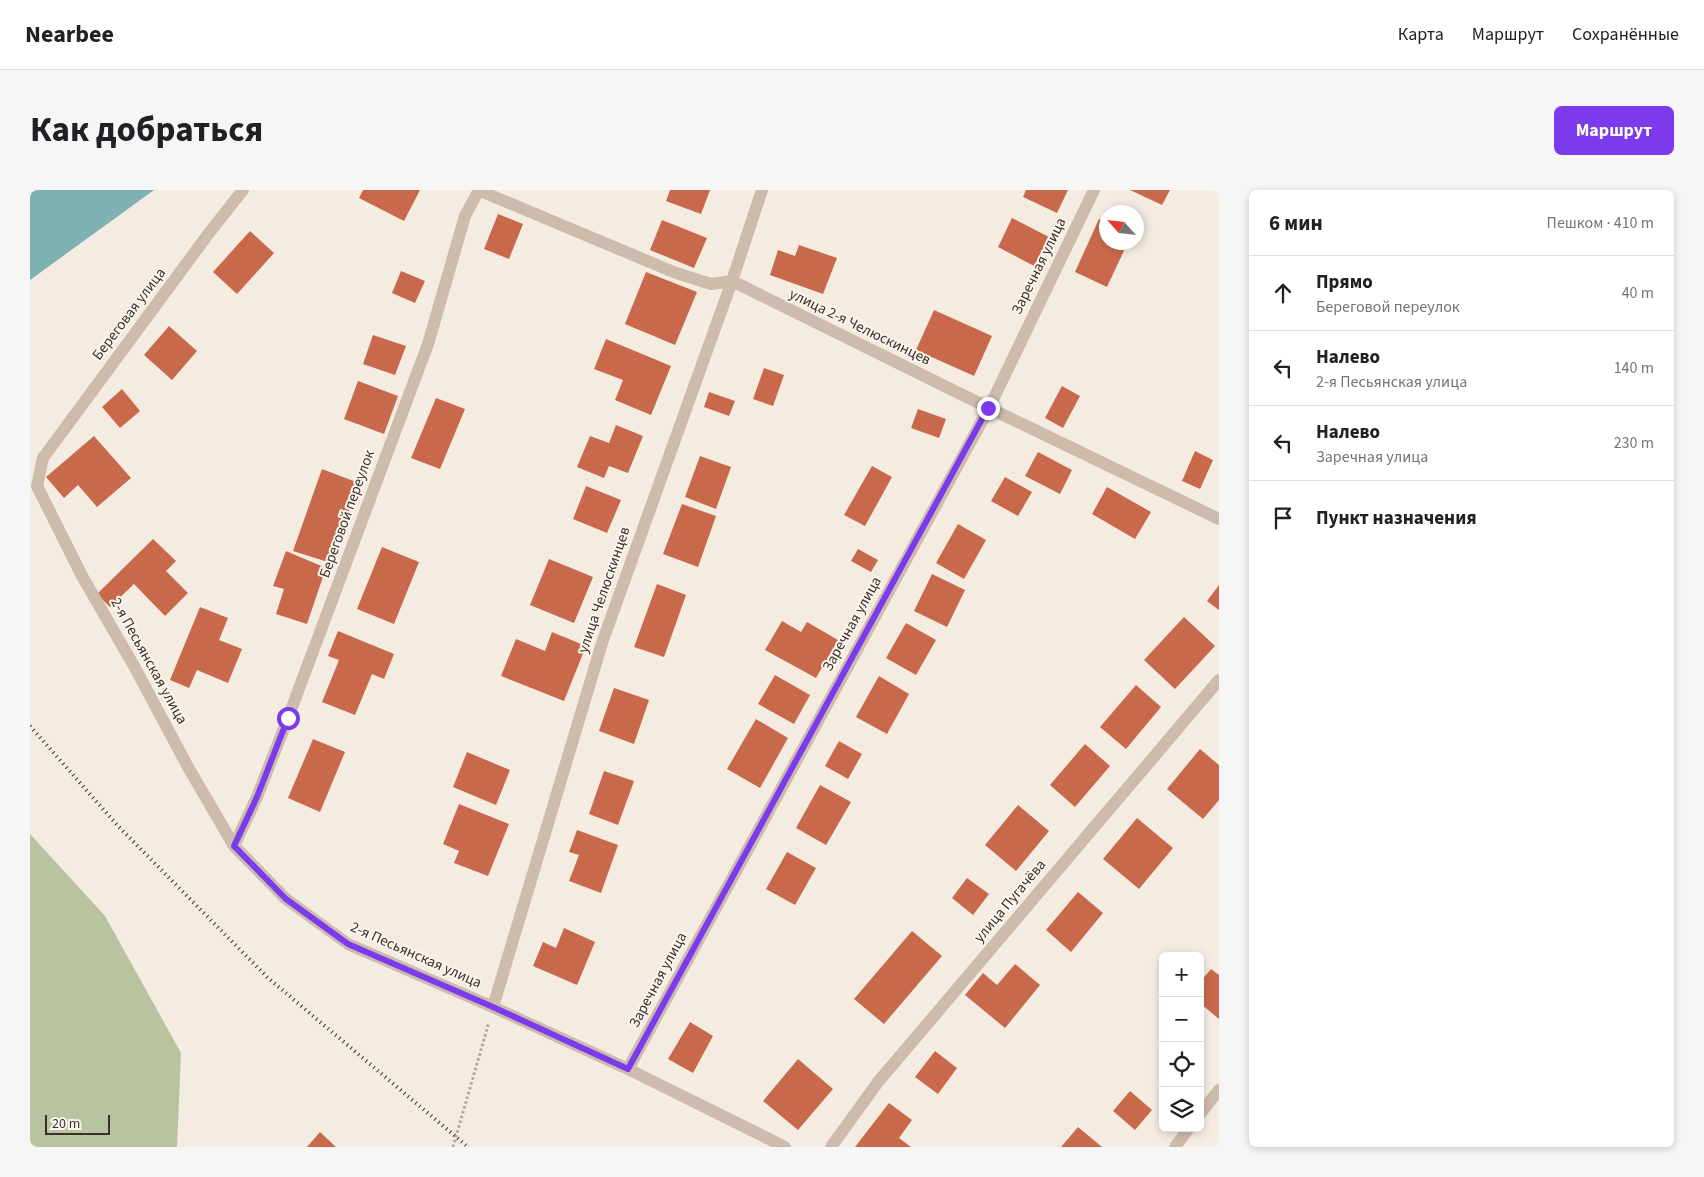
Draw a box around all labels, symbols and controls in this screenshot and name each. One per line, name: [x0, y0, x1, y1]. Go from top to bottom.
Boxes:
text: Nearbee: [25, 17, 114, 52]
text: Карта: [1398, 22, 1444, 47]
text: Маршрут: [1472, 22, 1544, 47]
text: Сохранённые: [1572, 22, 1679, 47]
text: Как добраться: [30, 105, 263, 155]
button: Маршрут: [1554, 106, 1674, 155]
north arrow: [1099, 205, 1144, 250]
text: 6 мин: [1269, 208, 1323, 238]
text: Пешком · 410 m: [1547, 212, 1654, 234]
street label: Заречная улица: [1006, 214, 1072, 318]
street label: Береговая улица: [87, 263, 171, 365]
text: Прямо: [1316, 269, 1373, 296]
icon: ahead: [1269, 279, 1297, 307]
text: 40 m: [1622, 282, 1654, 304]
street label: улица 2-я Челюскинцев: [786, 284, 935, 371]
text: Береговой переулок: [1316, 296, 1460, 318]
text: Налево: [1316, 344, 1380, 371]
icon: left: [1269, 354, 1297, 382]
text: 140 m: [1614, 357, 1654, 379]
text: 2-я Песьянская улица: [1316, 371, 1467, 393]
route end: [977, 397, 1000, 420]
text: Налево: [1316, 419, 1380, 446]
icon: left: [1269, 429, 1297, 457]
text: 230 m: [1614, 432, 1654, 454]
text: Заречная улица: [1316, 446, 1428, 468]
street label: Береговой переулок: [314, 447, 380, 581]
icon: arrive: [1269, 504, 1297, 532]
text: Пункт назначения: [1316, 505, 1477, 532]
street label: улица Челюскинцев: [573, 524, 636, 656]
street label: Заречная улица: [817, 573, 887, 675]
street label: 2-я Песьянская улица: [105, 594, 193, 728]
route start: [277, 707, 300, 730]
street label: улица Пугачёва: [969, 855, 1051, 947]
street label: 2-я Песьянская улица: [347, 917, 485, 993]
street label: Заречная улица: [624, 929, 692, 1031]
map controls: [1159, 952, 1204, 1132]
button: +: [1159, 952, 1204, 997]
button: −: [1159, 997, 1204, 1042]
button: locate: [1159, 1042, 1204, 1087]
button: layers: [1159, 1087, 1204, 1132]
scale bar: [45, 1112, 110, 1135]
text: 20 m: [52, 1114, 80, 1134]

